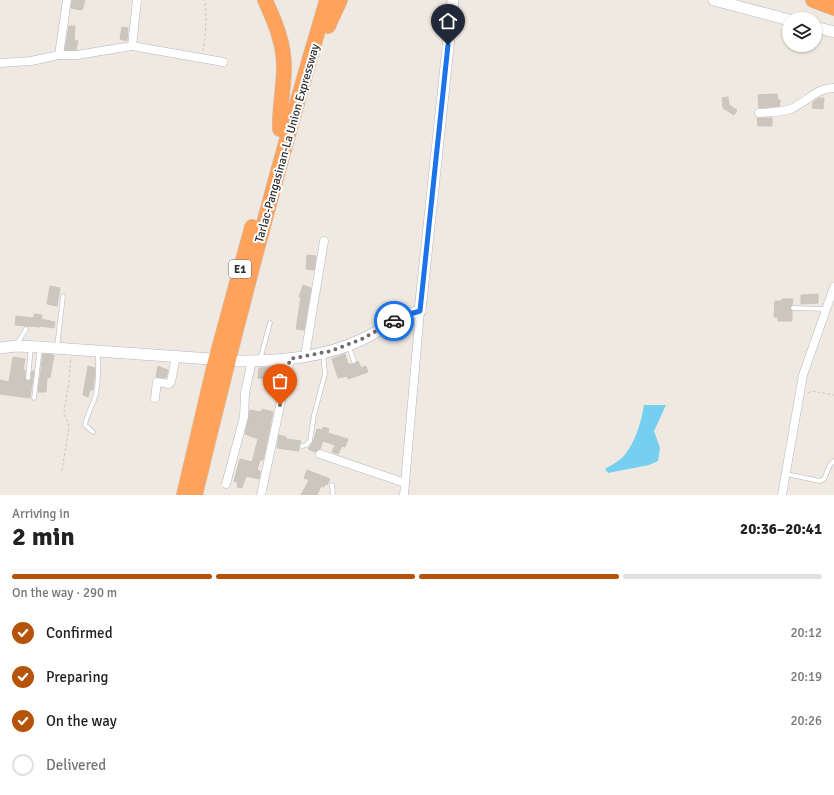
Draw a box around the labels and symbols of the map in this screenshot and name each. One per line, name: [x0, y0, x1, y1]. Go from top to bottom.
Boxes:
pin: [431, 4, 465, 45]
street label: Tarlac-Pangasinan-La Union Expressway: [252, 42, 323, 244]
road number: E1: [229, 260, 251, 278]
courier: [374, 301, 414, 341]
pin: [263, 364, 297, 405]

